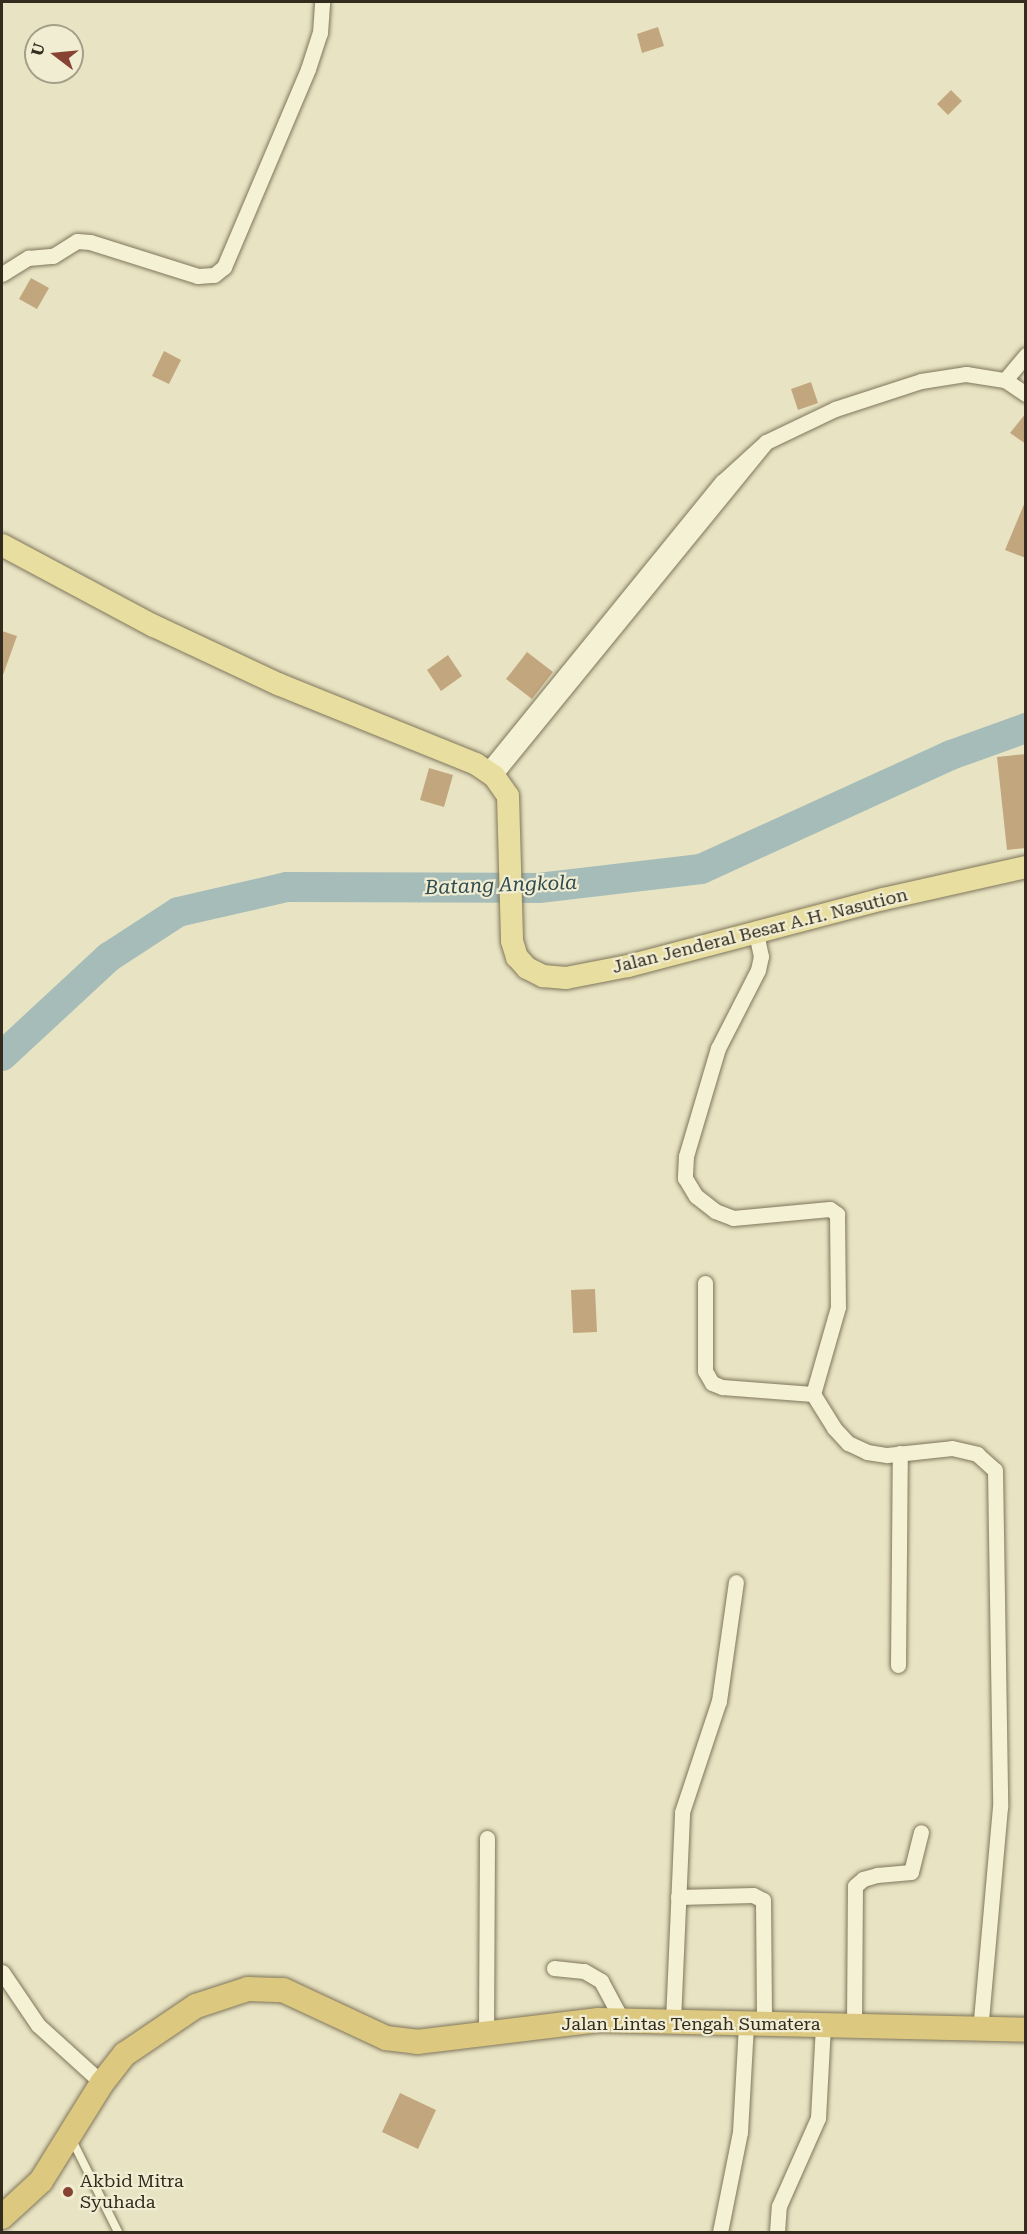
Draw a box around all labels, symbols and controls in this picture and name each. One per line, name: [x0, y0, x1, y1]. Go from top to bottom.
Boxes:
north arrow: [24, 24, 84, 84]
text: U: [27, 41, 49, 58]
water label: Batang Angkola: [424, 870, 578, 900]
street label: Jalan Jenderal Besar A.H. Nasution: [610, 884, 910, 978]
street label: Jalan Lintas Tengah Sumatera: [561, 2013, 821, 2035]
place label: Akbid Mitra Syuhada: [80, 2171, 184, 2214]
marker: Akbid Mitra Syuhada: [61, 2185, 75, 2199]

